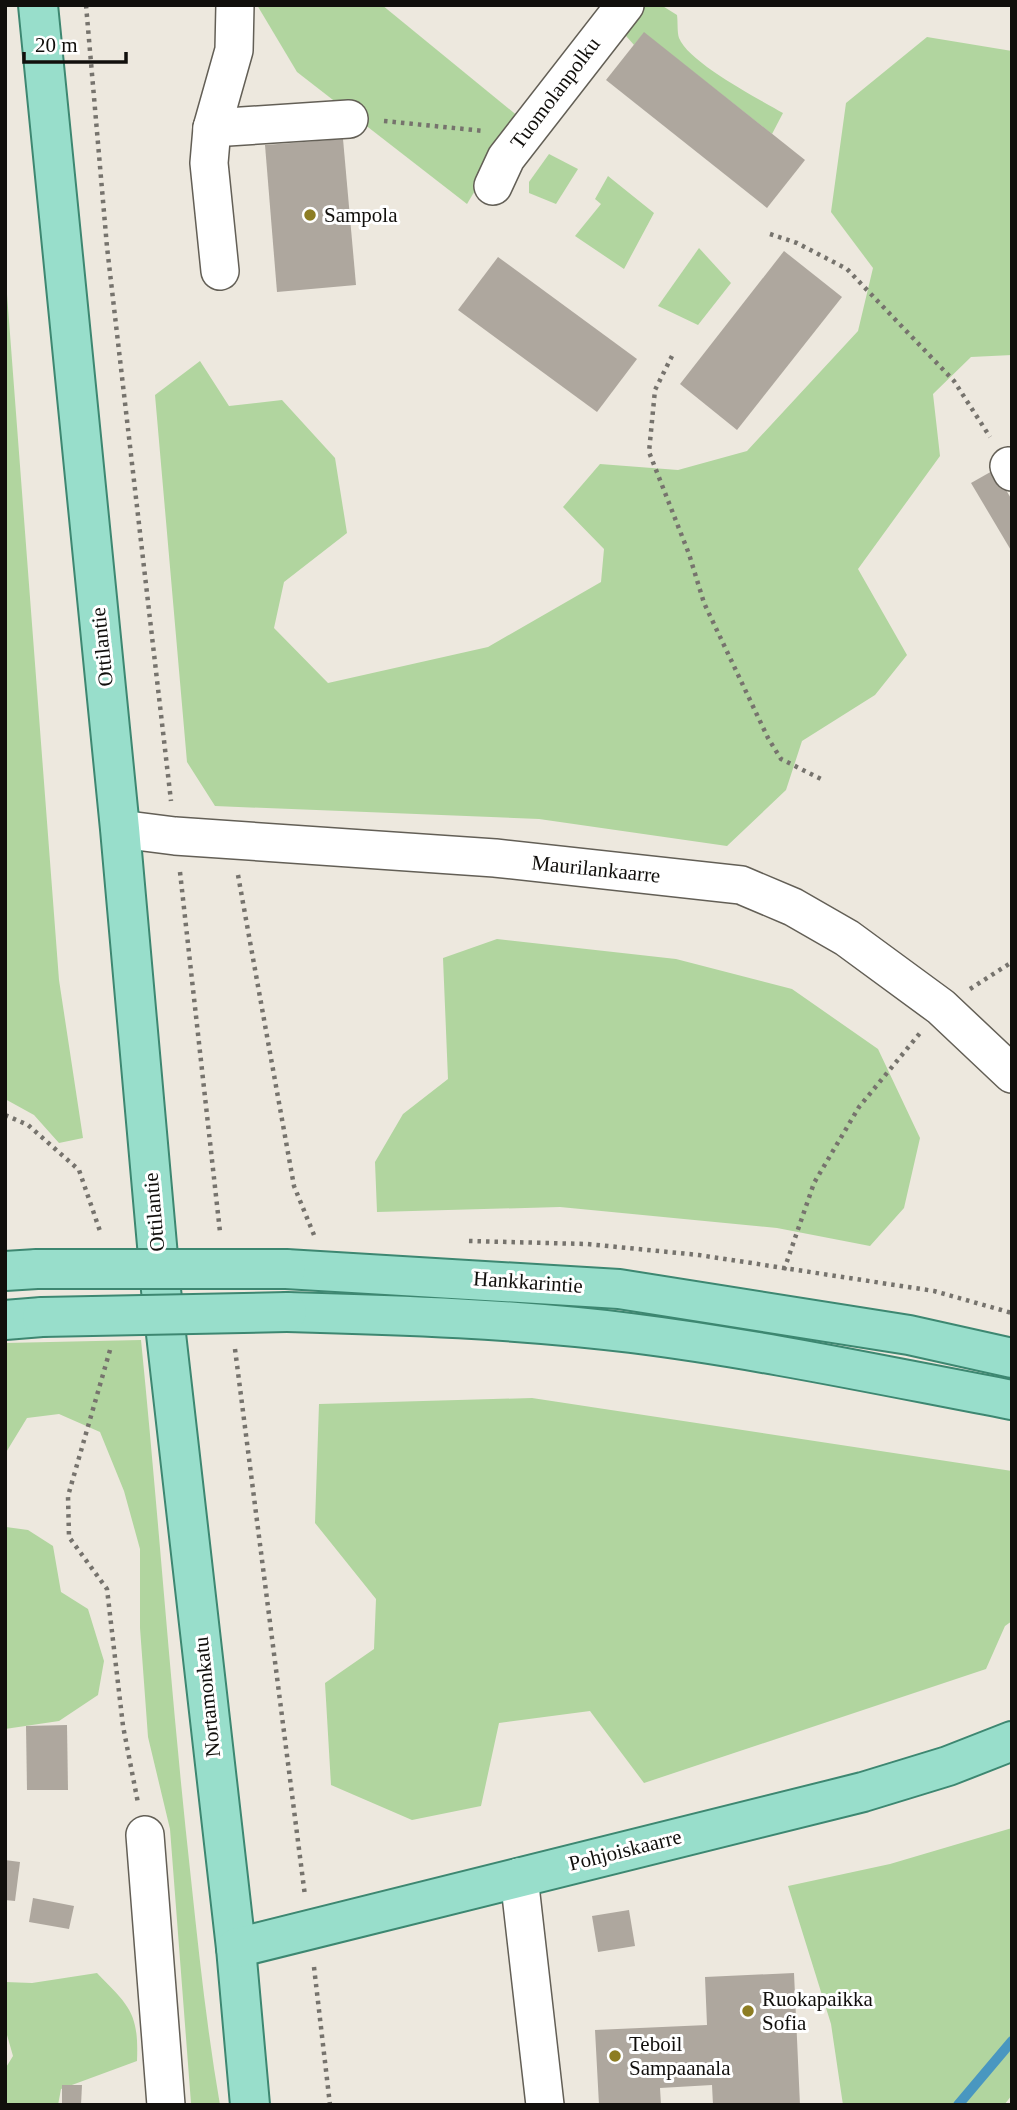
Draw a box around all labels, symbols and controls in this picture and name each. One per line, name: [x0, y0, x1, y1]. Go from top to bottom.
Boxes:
scale bar: [24, 21, 126, 65]
street label: Tuomolanpolku: [505, 32, 605, 153]
text: 20 m: [35, 33, 78, 57]
place label: Sampola: [324, 203, 398, 227]
marker: Sampola: [302, 207, 318, 223]
street label: Ottilantie: [86, 606, 118, 688]
street label: Maurilankaarre: [530, 850, 662, 888]
street label: Ottilantie: [139, 1171, 169, 1253]
street label: Hankkarintie: [472, 1266, 584, 1298]
street label: Nortamonkatu: [189, 1635, 225, 1759]
street label: Pohjoiskaarre: [566, 1824, 684, 1876]
place label: Ruokapaikka Sofia: [762, 1987, 873, 2035]
marker: Ruokapaikka Sofia: [740, 2003, 756, 2019]
place label: Teboil Sampaanala: [629, 2032, 731, 2080]
marker: Teboil Sampaanala: [607, 2048, 623, 2064]

